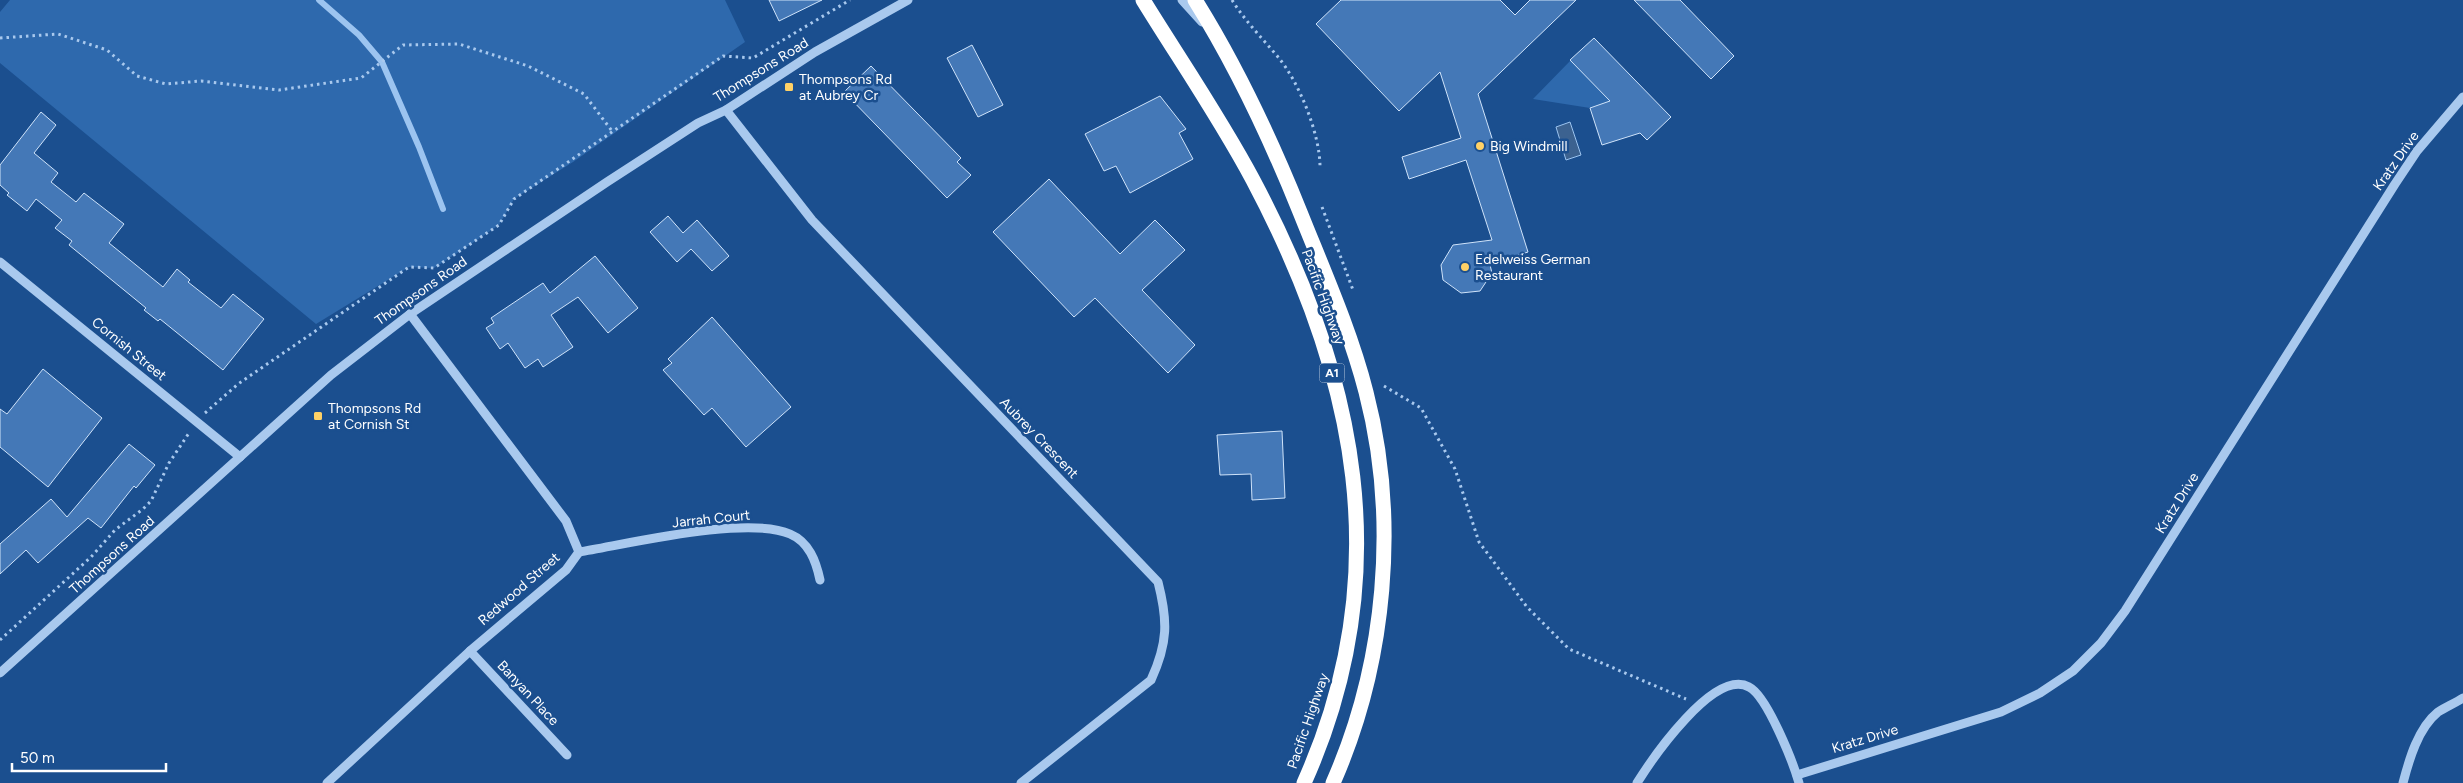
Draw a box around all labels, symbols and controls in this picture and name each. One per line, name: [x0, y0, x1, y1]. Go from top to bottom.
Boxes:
street label: Thompsons Road: [710, 34, 812, 106]
place label: Thompsons Rd at Aubrey Cr: [799, 71, 892, 104]
marker: Thompsons Rd at Aubrey Cr: [783, 81, 795, 93]
street label: Kratz Drive: [2369, 128, 2423, 194]
place label: Big Windmill: [1490, 138, 1568, 155]
marker: Big Windmill: [1474, 140, 1486, 152]
street label: Pacific Highway: [1298, 247, 1348, 348]
place label: Edelweiss German Restaurant: [1475, 251, 1590, 284]
street label: Thompsons Road: [372, 253, 470, 329]
marker: Edelweiss German Restaurant: [1459, 261, 1471, 273]
street label: Cornish Street: [88, 314, 170, 384]
road number: A1: [1320, 363, 1344, 382]
street label: Aubrey Crescent: [996, 394, 1082, 482]
place label: Thompsons Rd at Cornish St: [328, 400, 421, 433]
marker: Thompsons Rd at Cornish St: [312, 410, 324, 422]
street label: Kratz Drive: [2152, 469, 2203, 537]
street label: Jarrah Court: [671, 506, 751, 532]
street label: Thompsons Road: [66, 512, 158, 598]
street label: Redwood Street: [475, 549, 563, 629]
street label: Banyan Place: [494, 657, 563, 729]
street label: Pacific Highway: [1284, 670, 1333, 771]
street label: Kratz Drive: [1830, 721, 1901, 757]
scale bar: [12, 740, 166, 772]
text: 50 m: [20, 749, 55, 767]

